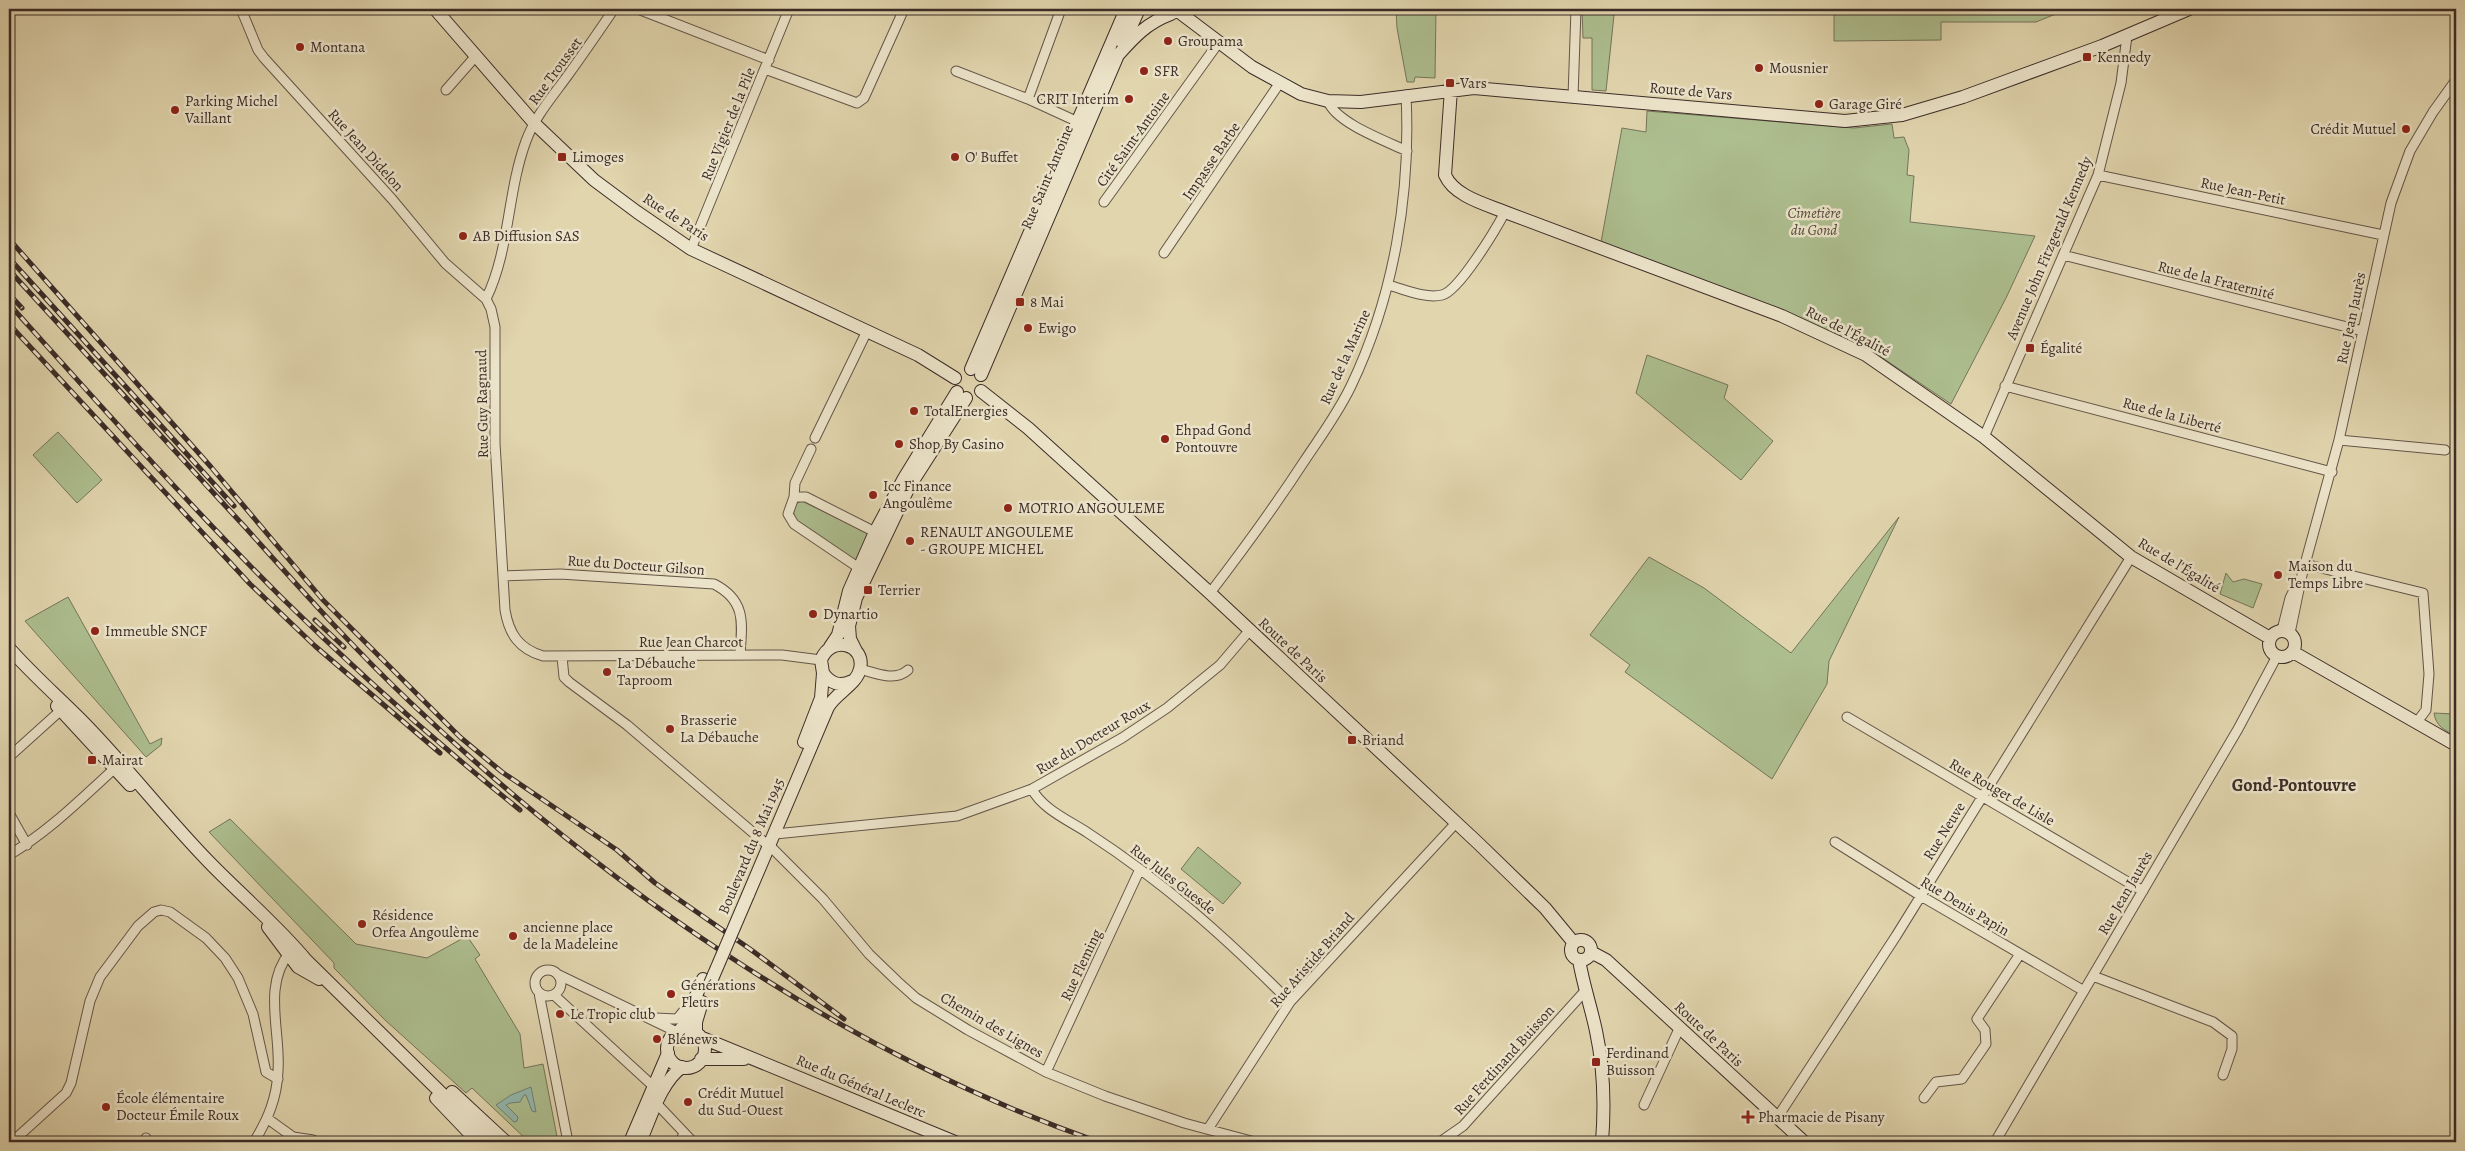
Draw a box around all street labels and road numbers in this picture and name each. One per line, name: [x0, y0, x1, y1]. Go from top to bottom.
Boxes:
street label: Rue Trousset: [524, 33, 586, 109]
street label: Rue Vigier de la Pile: [696, 64, 760, 184]
street label: Route de Vars: [1649, 77, 1733, 105]
street label: Cité Saint-Antoine: [1092, 87, 1175, 191]
street label: Rue Jean Didelon: [324, 104, 408, 196]
street label: Impasse Barbe: [1177, 118, 1245, 204]
street label: Rue Saint-Antoine: [1016, 121, 1078, 232]
street label: Avenue John Fitzgerald Kennedy: [2001, 153, 2097, 344]
street label: Rue Jean-Petit: [2199, 172, 2287, 210]
street label: Rue de Paris: [639, 188, 713, 246]
street label: Rue de la Fraternité: [2156, 256, 2277, 304]
street label: Rue Jean Jaurès: [2331, 270, 2371, 366]
street label: Rue de l'Égalité: [1802, 301, 1894, 361]
street label: Rue de la Marine: [1315, 306, 1375, 408]
street label: Rue Guy Ragnaud: [471, 349, 493, 459]
street label: Rue de la Liberté: [2120, 392, 2224, 438]
street label: Rue de l'Égalité: [2134, 533, 2224, 598]
street label: Rue du Docteur Gilson: [567, 550, 705, 580]
street label: Route de Paris: [1254, 613, 1332, 687]
street label: Rue Jean Charcot: [639, 632, 743, 652]
street label: Rue du Docteur Roux: [1032, 695, 1154, 779]
street label: Rue Rouget de Lisle: [1945, 754, 2059, 831]
street label: Boulevard du 8 Mai 1945: [713, 775, 789, 917]
street label: Rue Neuve: [1918, 798, 1970, 864]
street label: Rue Jules Guesde: [1126, 839, 1220, 919]
street label: Rue Jean Jaurès: [2093, 847, 2157, 939]
street label: Rue Denis Papin: [1917, 872, 2013, 940]
street label: Rue Aristide Briand: [1265, 907, 1360, 1012]
street label: Rue Fleming: [1056, 925, 1107, 1004]
street label: Chemin des Lignes: [937, 987, 1047, 1063]
street label: Route de Paris: [1670, 997, 1748, 1071]
street label: Rue Ferdinand Buisson: [1449, 1001, 1559, 1119]
street label: Rue du Général Leclerc: [793, 1050, 929, 1122]

